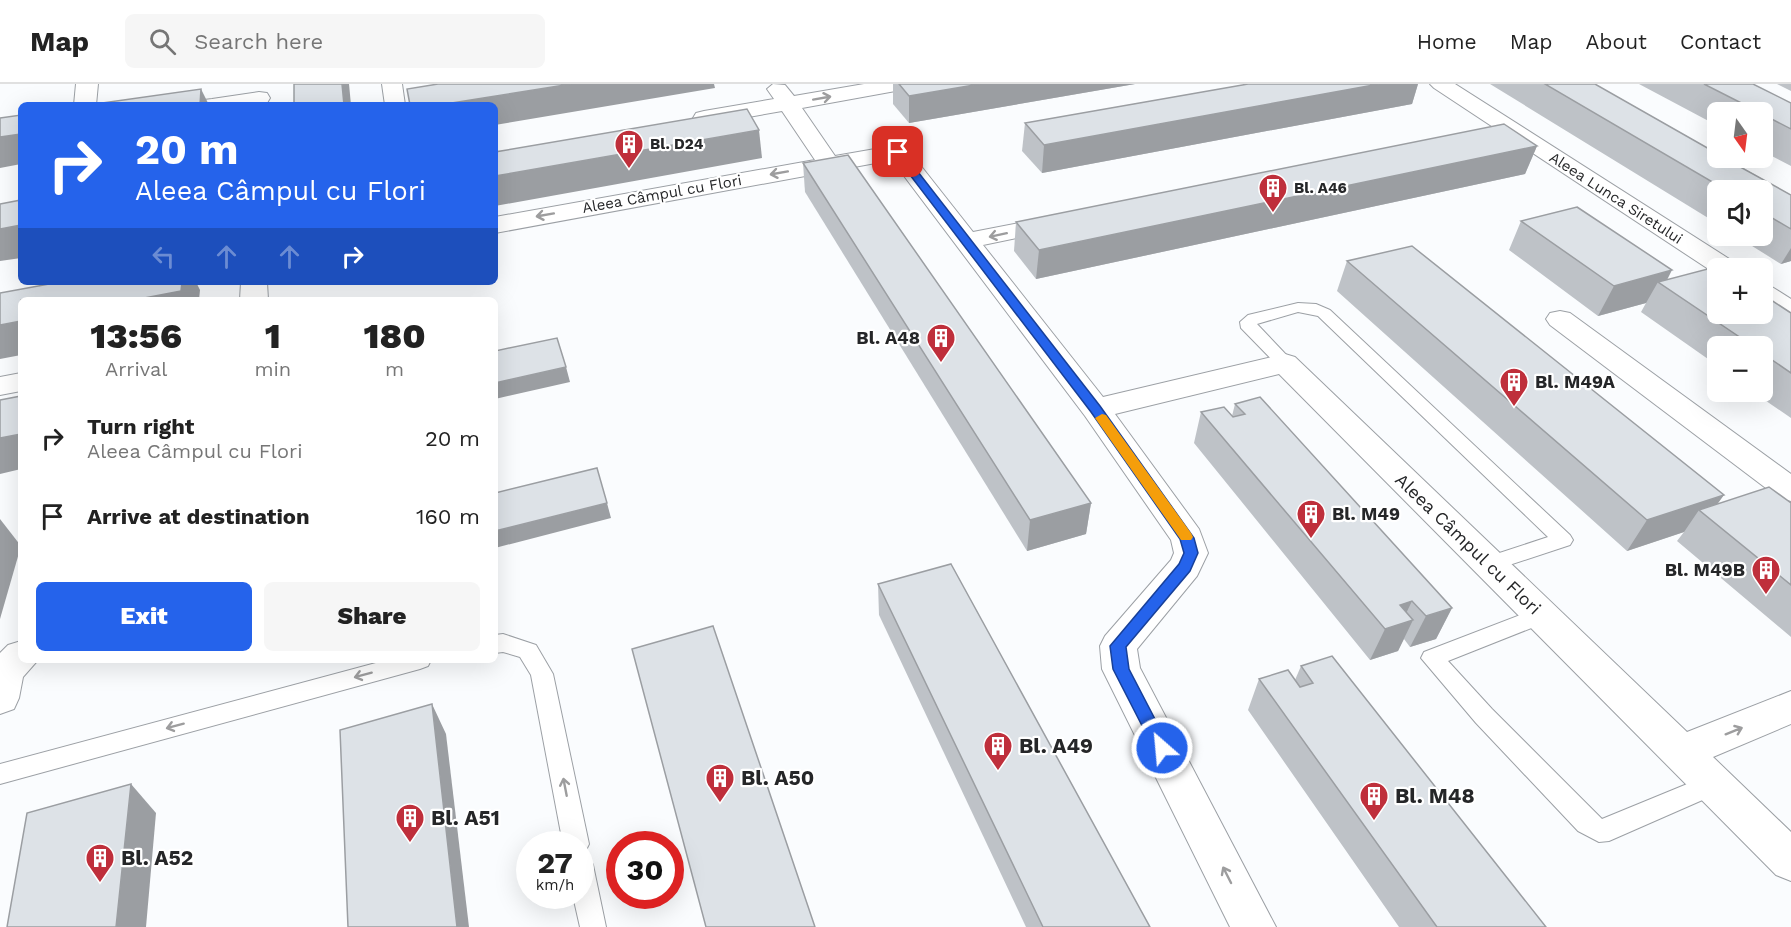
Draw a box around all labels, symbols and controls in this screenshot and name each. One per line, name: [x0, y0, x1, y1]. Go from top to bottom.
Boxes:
search box: [125, 14, 545, 68]
text: Map: [30, 25, 89, 58]
icon: search: [146, 25, 179, 58]
text: Search here: [194, 29, 323, 54]
text: Home: [1417, 29, 1477, 54]
text: Map: [1510, 29, 1553, 54]
text: About: [1586, 29, 1647, 54]
text: Contact: [1680, 29, 1761, 54]
one-way arrow: [811, 92, 831, 103]
north arrow: [1707, 102, 1773, 168]
map controls: [1707, 102, 1773, 402]
text: 20 m: [135, 125, 239, 174]
icon: right: [36, 126, 114, 204]
pin: [872, 126, 923, 177]
building icon: Bl. D24: [613, 128, 645, 170]
place label: Bl. D24: [650, 135, 704, 153]
icon: arrive: [881, 135, 914, 168]
street label: Aleea Lunca Siretului: [1546, 148, 1686, 248]
one-way arrow: [769, 168, 789, 179]
street label: Aleea Câmpul cu Flori: [581, 171, 743, 217]
building icon: Bl. A46: [1257, 172, 1289, 214]
text: Aleea Câmpul cu Flori: [135, 175, 426, 207]
place label: Bl. A46: [1294, 179, 1347, 197]
button: sound: [1707, 180, 1773, 246]
one-way arrow: [536, 210, 556, 221]
one-way arrow: [989, 229, 1008, 241]
icon: left: [147, 240, 180, 273]
icon: ahead: [210, 240, 243, 273]
icon: ahead: [273, 240, 306, 273]
icon: right: [336, 240, 369, 273]
button: +: [1707, 258, 1773, 324]
text: 13:56: [90, 315, 182, 357]
text: 1: [265, 315, 281, 357]
text: 180: [363, 315, 426, 357]
building icon: Bl. A48: [925, 322, 957, 364]
place label: Bl. A48: [856, 327, 920, 348]
button: −: [1707, 336, 1773, 402]
text: Arrival: [105, 357, 167, 381]
text: min: [254, 357, 291, 381]
text: m: [385, 357, 404, 381]
building icon: Bl. M49A: [1498, 366, 1530, 408]
place label: Bl. M49A: [1535, 371, 1616, 392]
text: Turn right: [87, 414, 194, 439]
icon: right: [36, 422, 69, 455]
text: 20 m: [425, 426, 480, 451]
text: Aleea Câmpul cu Flori: [87, 439, 302, 463]
street label: Aleea Câmpul cu Flori: [1391, 469, 1545, 619]
building icon: Bl. M49: [1295, 498, 1327, 540]
icon: arrive: [36, 500, 69, 533]
place label: Bl. M49: [1332, 503, 1400, 524]
text: Arrive at destination: [87, 504, 310, 529]
text: 160 m: [416, 504, 480, 529]
building icon: Bl. M49B: [1750, 554, 1782, 596]
place label: Bl. M49B: [1665, 559, 1745, 580]
button: Exit: [36, 582, 252, 651]
button: Share: [264, 582, 480, 651]
one-way arrow: [354, 670, 373, 682]
position arrow: [1130, 716, 1194, 780]
one-way arrow: [166, 721, 185, 733]
one-way arrow: [1724, 725, 1742, 736]
building icon: Bl. A49: [982, 730, 1014, 772]
place label: Bl. A49: [1019, 733, 1093, 758]
building icon: Bl. A50: [704, 762, 736, 804]
place label: Bl. A50: [741, 765, 814, 790]
one-way arrow: [559, 778, 570, 797]
building icon: Bl. M48: [1358, 780, 1390, 822]
place label: Bl. M48: [1395, 783, 1475, 808]
building icon: Bl. A51: [394, 802, 426, 844]
place label: Bl. A51: [431, 805, 500, 830]
speed limit sign: 30: [606, 831, 684, 909]
building icon: Bl. A52: [84, 842, 116, 884]
place label: Bl. A52: [121, 845, 193, 870]
text: 27: [537, 845, 573, 880]
one-way arrow: [1221, 866, 1233, 884]
text: km/h: [536, 876, 574, 894]

